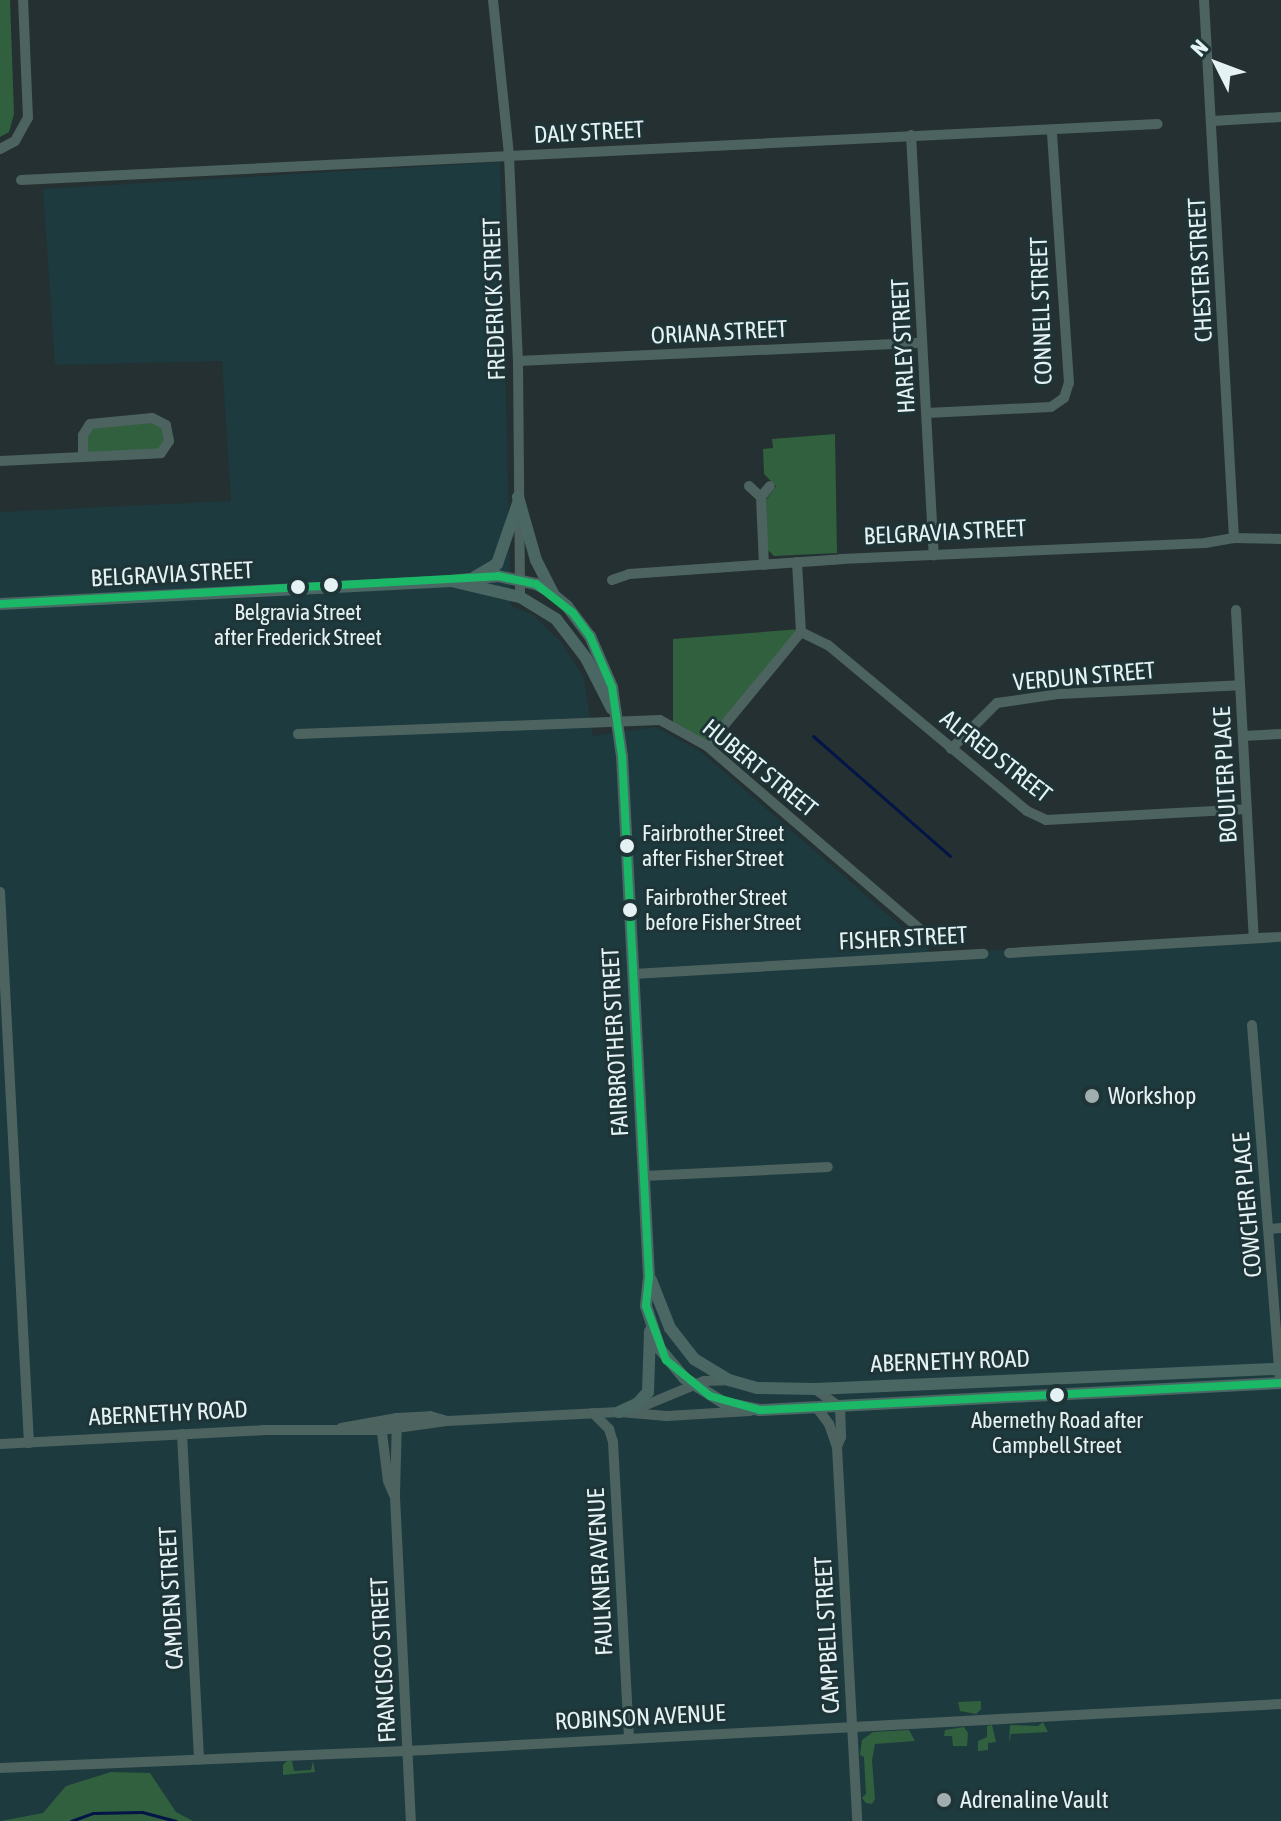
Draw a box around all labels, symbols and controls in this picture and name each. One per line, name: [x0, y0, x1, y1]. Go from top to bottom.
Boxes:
north arrow: [1177, 24, 1257, 104]
text: N: [1185, 34, 1213, 61]
street label: DALY STREET: [533, 115, 645, 149]
street label: CHESTER STREET: [1182, 197, 1218, 343]
street label: FREDERICK STREET: [477, 217, 511, 381]
street label: CONNELL STREET: [1024, 236, 1058, 386]
street label: HARLEY STREET: [885, 278, 921, 414]
street label: ORIANA STREET: [650, 314, 788, 350]
street label: BELGRAVIA STREET: [863, 513, 1027, 551]
street label: BELGRAVIA STREET: [90, 555, 254, 593]
unlabelled marker: [323, 577, 339, 593]
marker: Belgravia Street after Frederick Street: [290, 579, 306, 595]
place label: Belgravia Street after Frederick Street: [214, 599, 382, 650]
street label: VERDUN STREET: [1012, 655, 1156, 697]
street label: ALFRED STREET: [935, 704, 1057, 808]
street label: BOULTER PLACE: [1207, 706, 1243, 844]
street label: HUBERT STREET: [697, 713, 823, 823]
place label: Fairbrother Street after Fisher Street: [642, 820, 784, 872]
marker: Fairbrother Street after Fisher Street: [619, 838, 635, 854]
place label: Fairbrother Street before Fisher Street: [645, 884, 801, 936]
marker: Fairbrother Street before Fisher Street: [622, 902, 638, 918]
street label: FISHER STREET: [838, 920, 968, 956]
street label: FAIRBROTHER STREET: [596, 947, 634, 1137]
place label: Workshop: [1108, 1082, 1196, 1110]
marker: Workshop: [1083, 1087, 1101, 1105]
street label: COWCHER PLACE: [1226, 1131, 1268, 1279]
street label: ABERNETHY ROAD: [870, 1344, 1030, 1378]
marker: Abernethy Road after Campbell Street: [1049, 1387, 1065, 1403]
street label: ABERNETHY ROAD: [88, 1394, 248, 1432]
place label: Abernethy Road after Campbell Street: [971, 1407, 1143, 1458]
street label: FAULKNER AVENUE: [581, 1488, 619, 1656]
street label: CAMDEN STREET: [153, 1526, 189, 1670]
street label: CAMPBELL STREET: [808, 1556, 846, 1714]
street label: FRANCISCO STREET: [364, 1576, 402, 1744]
street label: ROBINSON AVENUE: [554, 1698, 726, 1736]
place label: Adrenaline Vault: [960, 1786, 1109, 1814]
marker: Adrenaline Vault: [935, 1791, 953, 1809]

